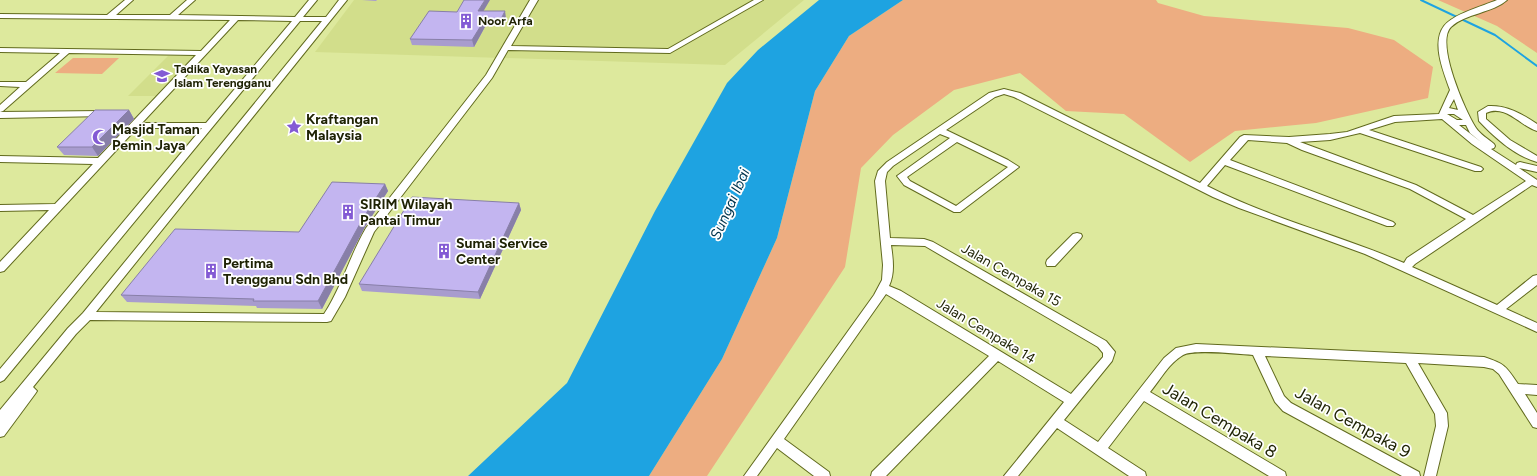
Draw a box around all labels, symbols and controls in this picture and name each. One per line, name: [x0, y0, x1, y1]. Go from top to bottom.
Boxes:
building icon: Noor Arfa: [457, 12, 475, 30]
place label: Noor Arfa: [478, 14, 533, 28]
place label: Tadika Yayasan Islam Terengganu: [174, 62, 271, 90]
school or university icon: Tadika Yayasan Islam Terengganu: [153, 67, 171, 85]
place label: Kraftangan Malaysia: [306, 111, 378, 144]
place icon: Kraftangan Malaysia: [285, 118, 303, 136]
place label: Masjid Taman Pemin Jaya: [112, 121, 200, 154]
mosque icon: Masjid Taman Pemin Jaya: [91, 128, 109, 146]
water label: Sungai Ibai: [706, 165, 754, 242]
place label: SIRIM Wilayah Pantai Timur: [360, 196, 452, 229]
building icon: SIRIM Wilayah Pantai Timur: [339, 203, 357, 221]
place label: Sumai Service Center: [456, 235, 548, 268]
street label: Jalan Cempaka 15: [958, 240, 1064, 310]
building icon: Sumai Service Center: [435, 242, 453, 260]
place label: Pertima Trengganu Sdn Bhd: [223, 255, 348, 288]
building icon: Pertima Trengganu Sdn Bhd: [202, 262, 220, 280]
street label: Jalan Cempaka 14: [933, 295, 1039, 367]
street label: Jalan Cempaka 8: [1159, 378, 1281, 462]
street label: Jalan Cempaka 9: [1292, 382, 1414, 462]

